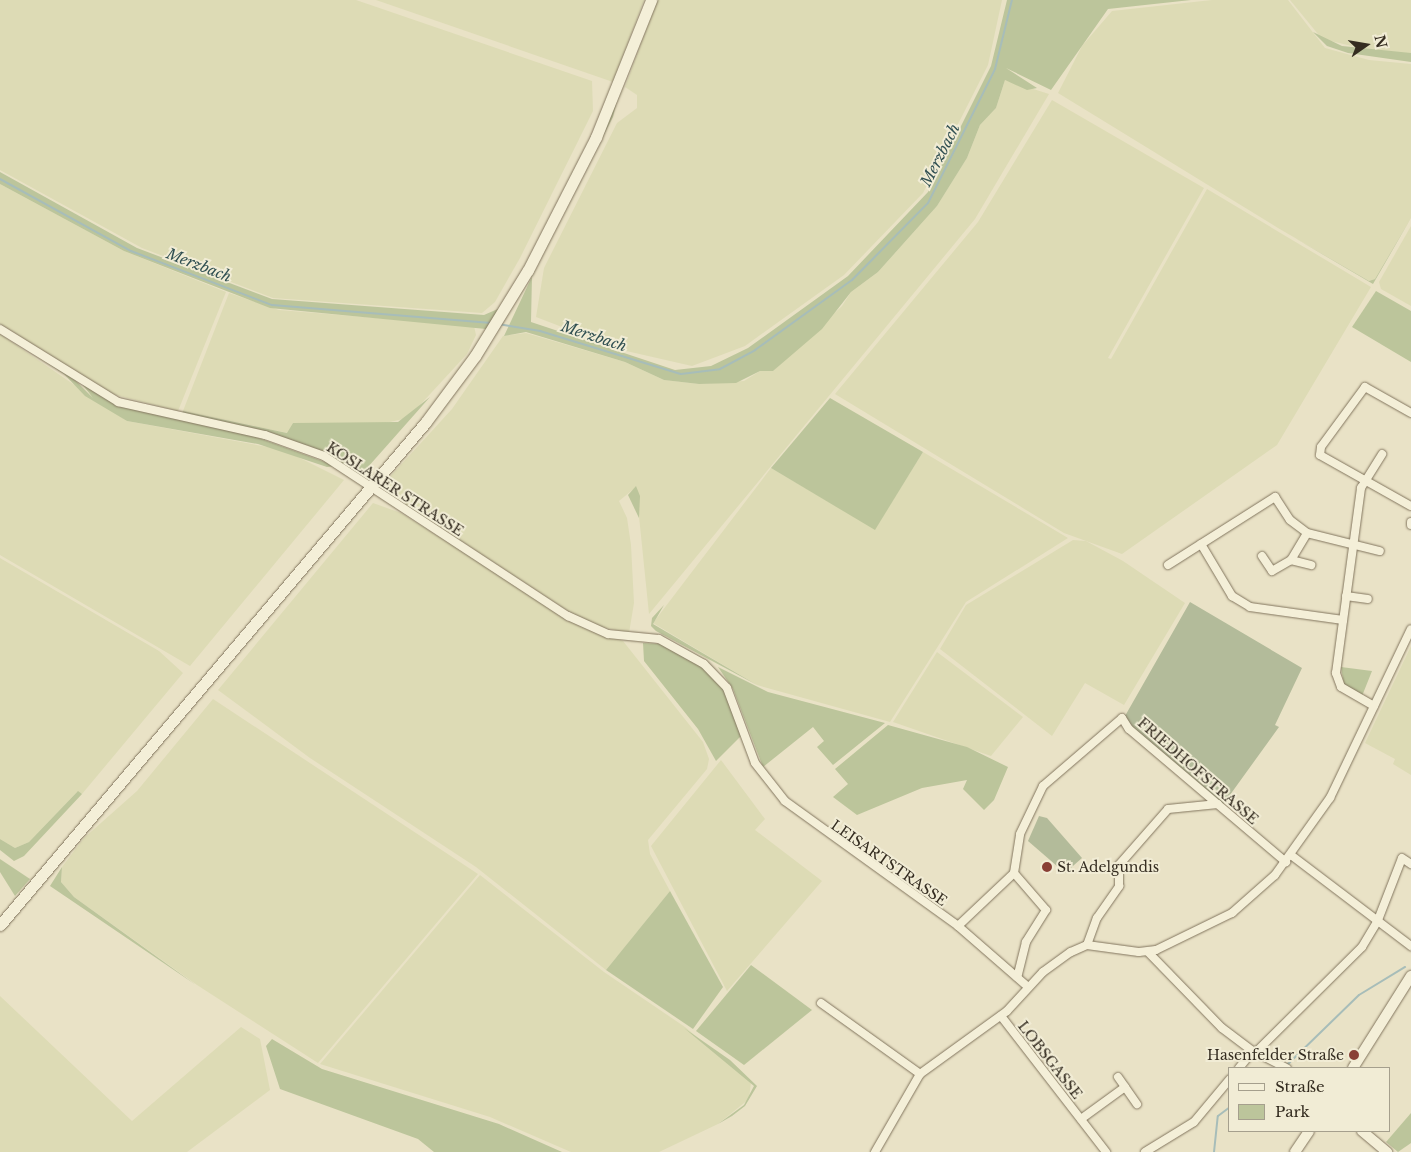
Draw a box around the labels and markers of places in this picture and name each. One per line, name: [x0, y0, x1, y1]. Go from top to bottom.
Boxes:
place label: St. Adelgundis: [1057, 859, 1160, 875]
marker: St. Adelgundis: [1041, 861, 1053, 873]
place label: Hasenfelder Straße: [1207, 1047, 1344, 1063]
marker: Hasenfelder Straße: [1348, 1049, 1360, 1061]

